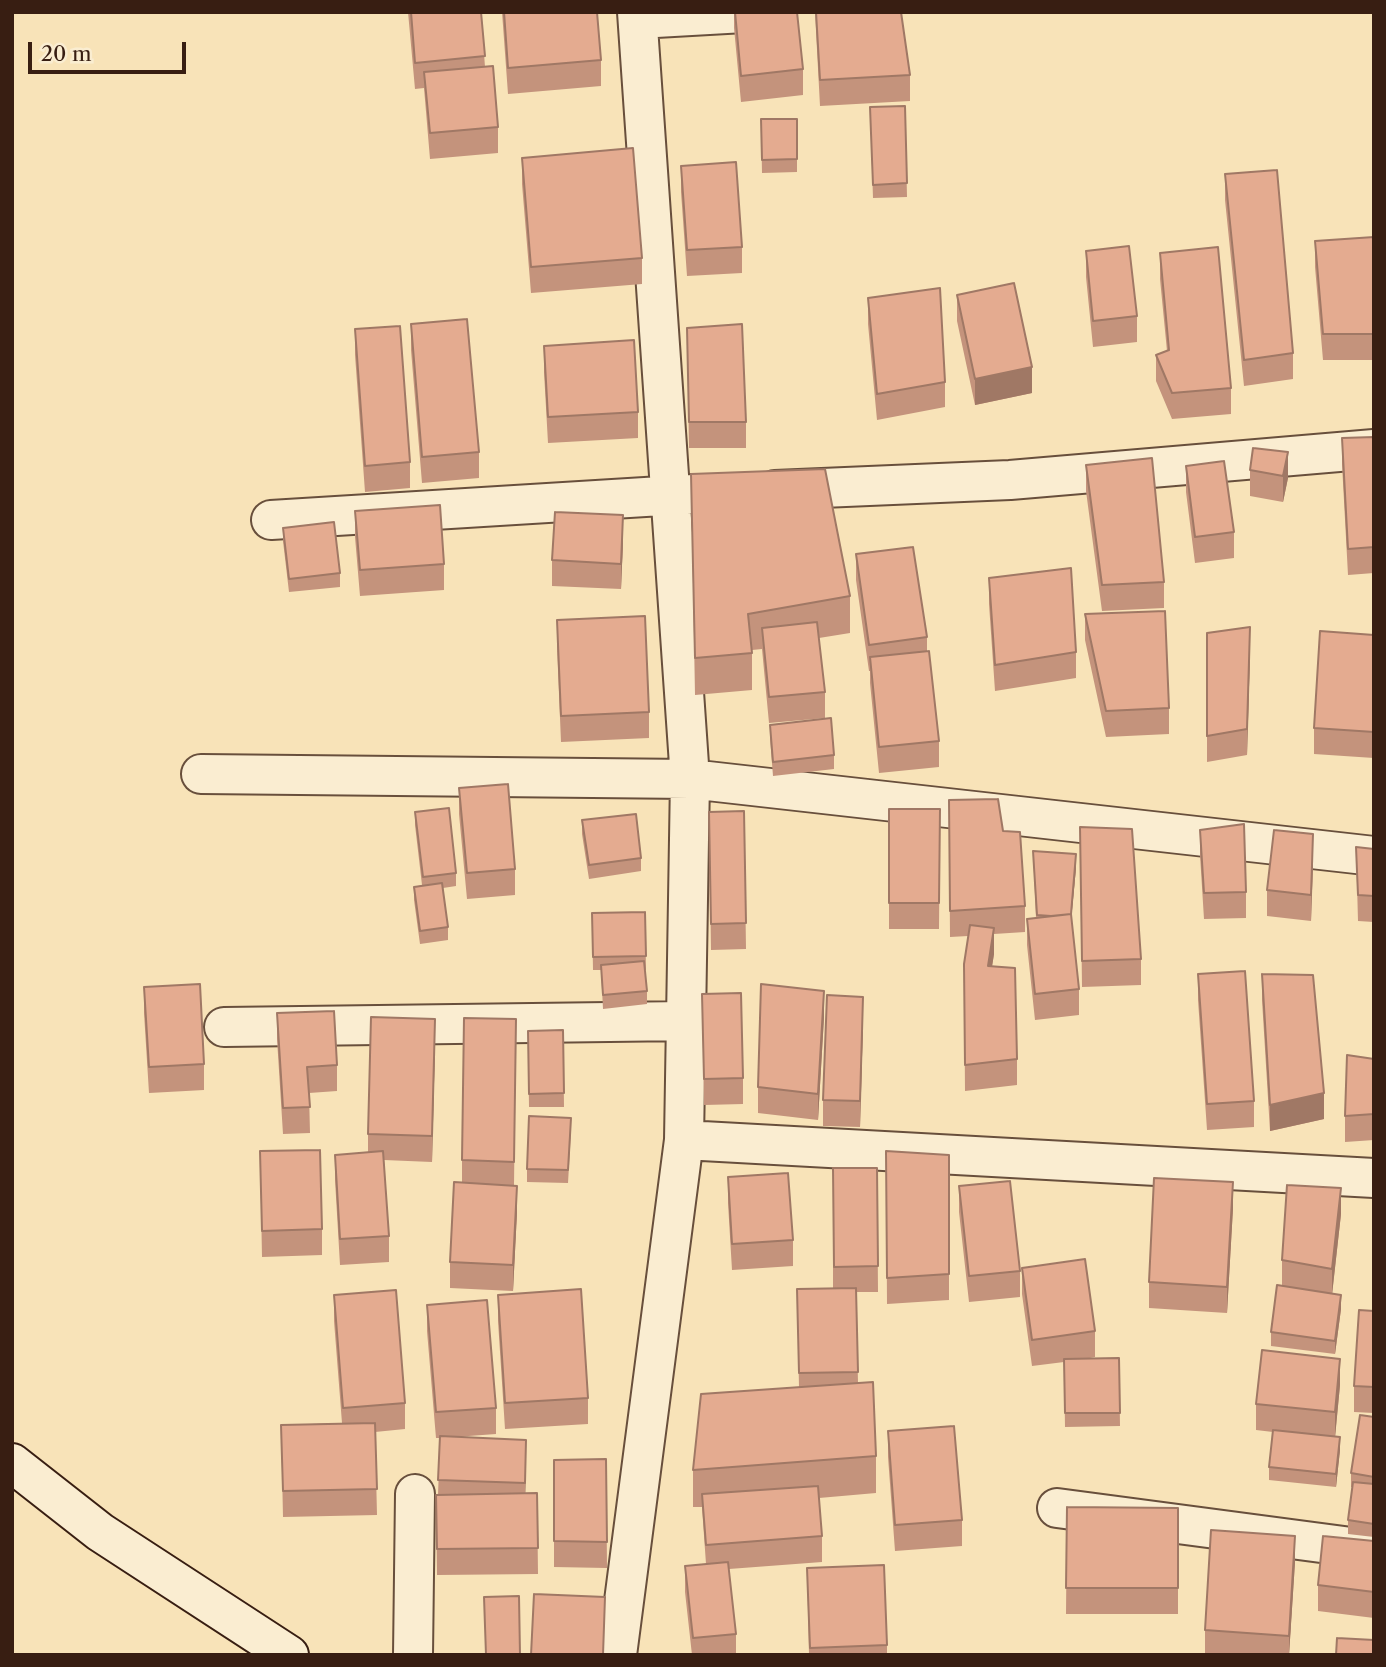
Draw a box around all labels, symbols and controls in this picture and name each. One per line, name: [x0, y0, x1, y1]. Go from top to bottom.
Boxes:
scale bar: [32, 28, 189, 72]
text: 20 m: [41, 41, 92, 66]

